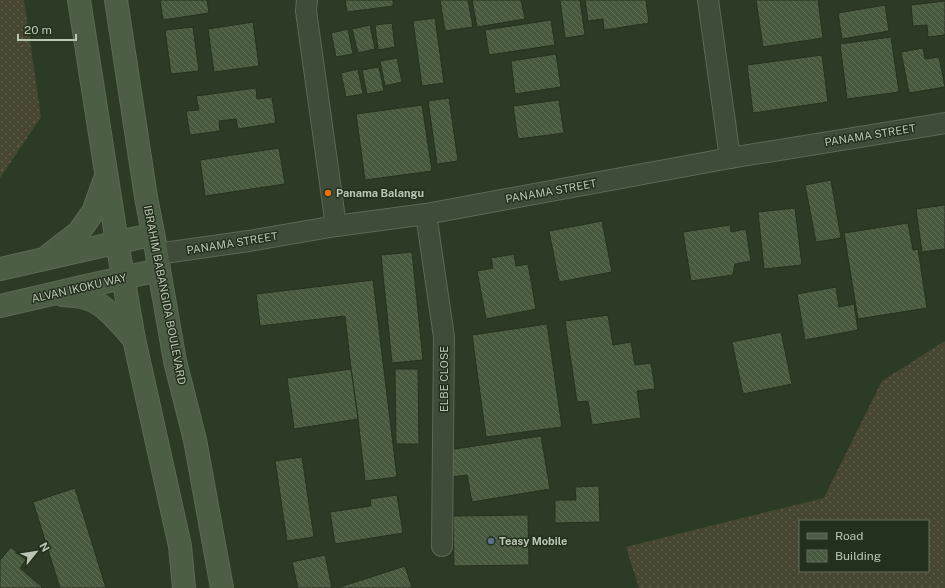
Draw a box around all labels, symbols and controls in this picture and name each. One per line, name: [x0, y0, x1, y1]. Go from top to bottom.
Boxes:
scale bar: [18, 16, 76, 42]
text: 20 m: [24, 23, 52, 37]
street label: PANAMA STREET: [824, 122, 917, 148]
street label: PANAMA STREET: [505, 177, 598, 205]
place label: Panama Balangu: [336, 187, 424, 199]
marker: Panama Balangu: [323, 188, 333, 198]
street label: IBRAHIM BABANGIDA BOULEVARD: [142, 204, 188, 386]
street label: PANAMA STREET: [186, 230, 279, 256]
street label: ALVAN IKOKU WAY: [30, 271, 128, 305]
street label: ELBE CLOSE: [438, 346, 450, 412]
legend: [799, 520, 929, 572]
text: Road: [835, 529, 863, 543]
north arrow: [16, 532, 56, 572]
place label: Teasy Mobile: [499, 535, 567, 547]
marker: Teasy Mobile: [486, 536, 496, 546]
text: N: [37, 540, 52, 554]
text: Building: [835, 549, 881, 563]

